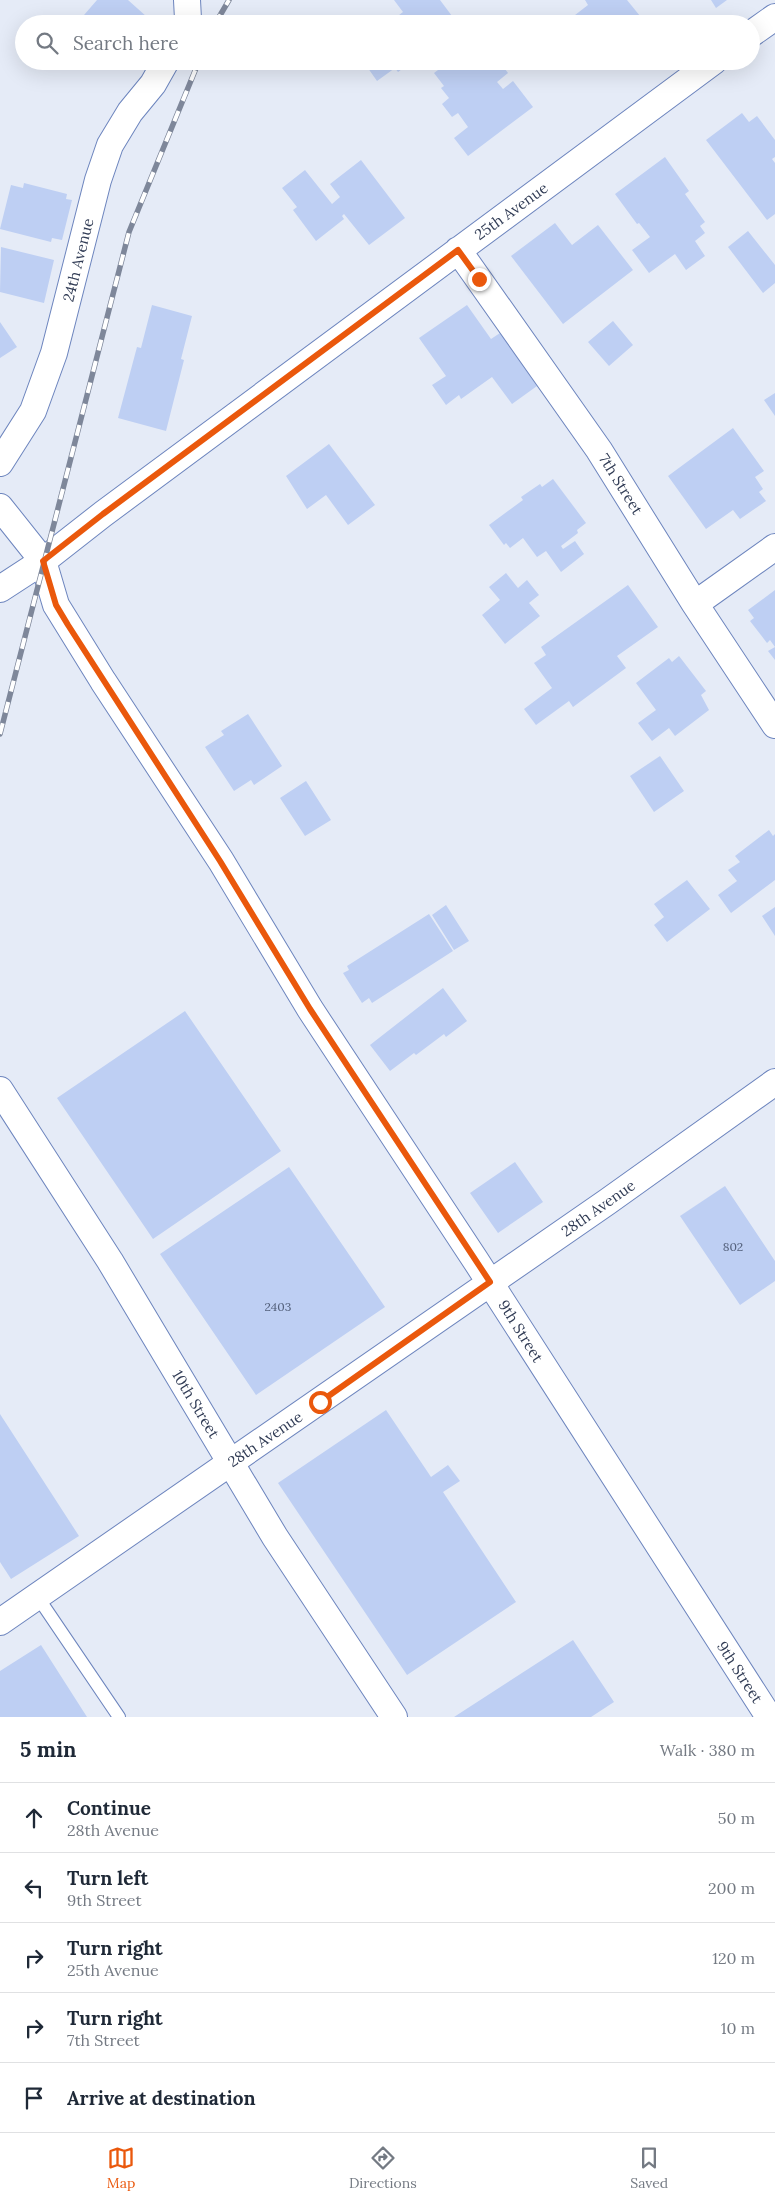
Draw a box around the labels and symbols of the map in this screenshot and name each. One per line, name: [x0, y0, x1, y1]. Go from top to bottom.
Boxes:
street label: 25th Avenue: [471, 178, 551, 244]
street label: 24th Avenue: [58, 216, 98, 304]
route end: [468, 268, 491, 291]
street label: 7th Street: [595, 450, 647, 518]
street label: 28th Avenue: [557, 1176, 639, 1240]
house number: 802: [723, 1239, 743, 1254]
street label: 9th Street: [494, 1296, 548, 1366]
house number: 2403: [265, 1299, 292, 1314]
street label: 10th Street: [168, 1367, 224, 1442]
route start: [309, 1391, 332, 1414]
street label: 28th Avenue: [224, 1407, 306, 1471]
street label: 9th Street: [713, 1637, 767, 1707]

